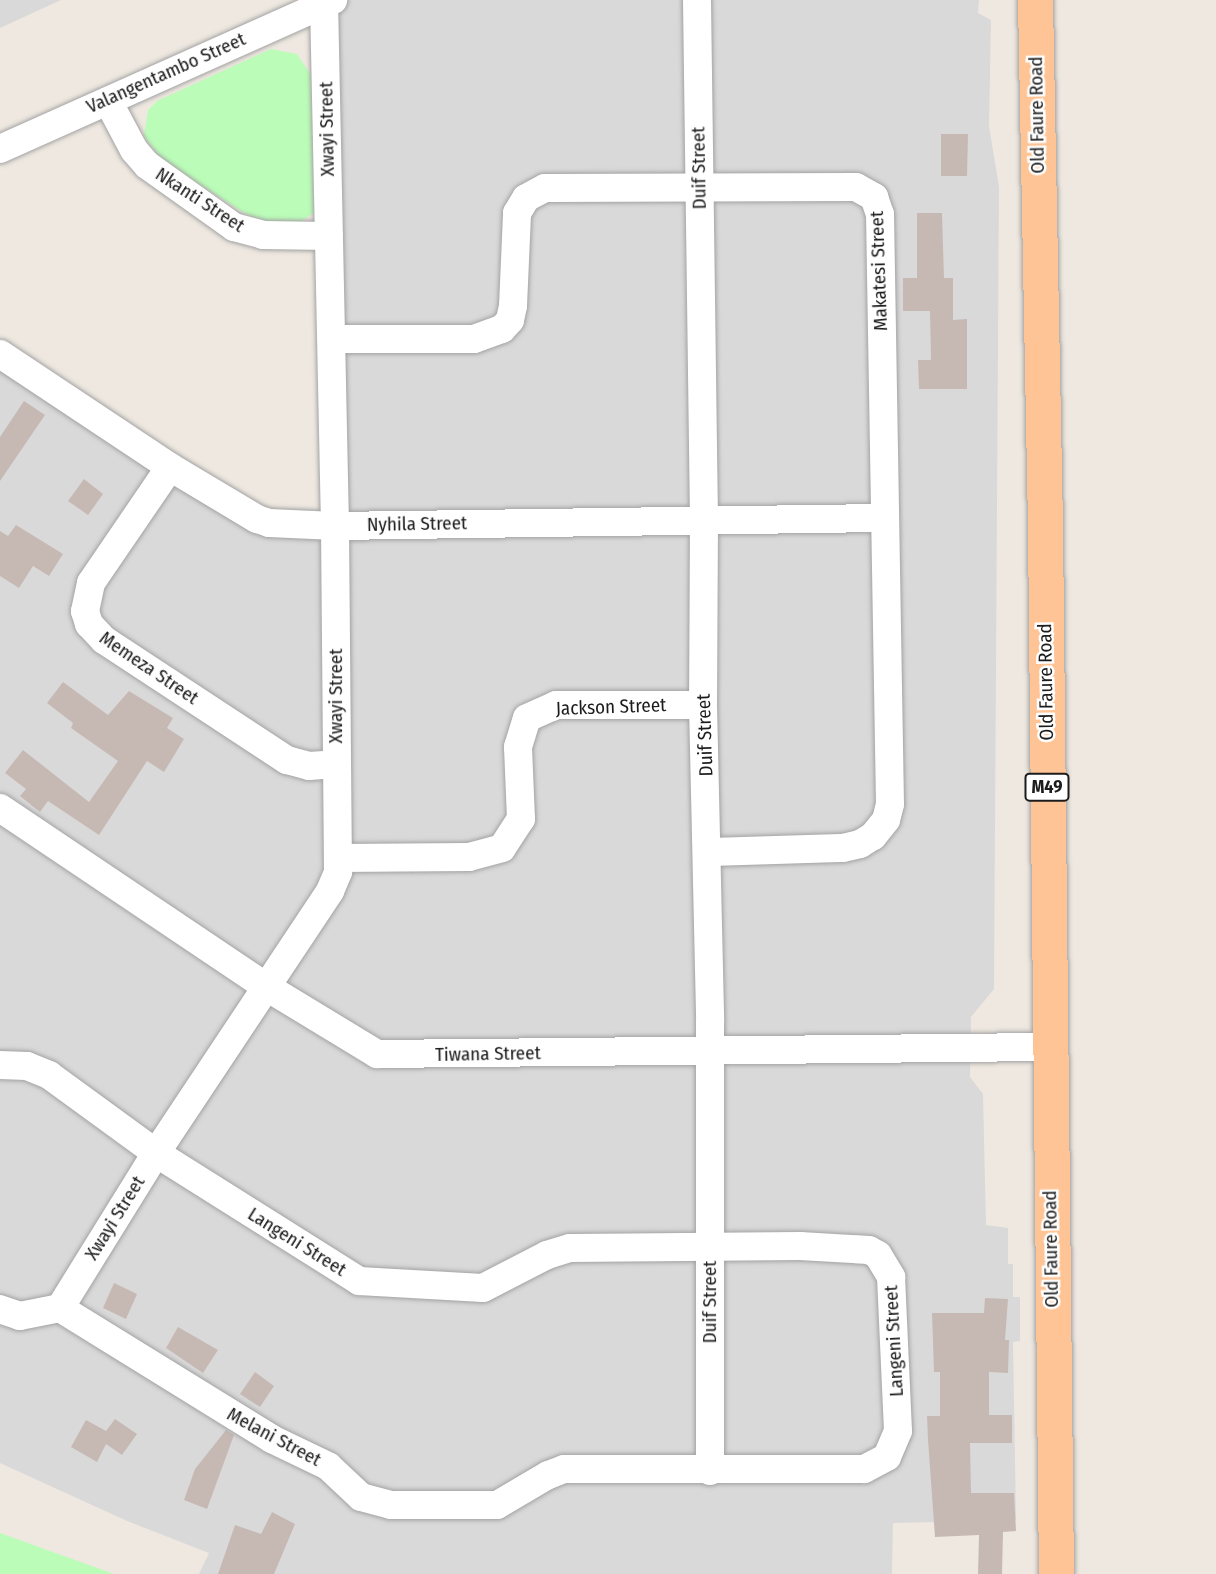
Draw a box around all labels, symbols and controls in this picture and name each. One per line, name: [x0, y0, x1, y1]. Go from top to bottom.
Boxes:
street label: Valangentambo Street: [83, 28, 249, 118]
street label: Old Faure Road: [1025, 56, 1049, 174]
street label: Xwayi Street: [315, 81, 339, 177]
street label: Duif Street: [687, 126, 711, 210]
street label: Nkanti Street: [151, 163, 249, 237]
street label: Makatesi Street: [866, 211, 892, 331]
street label: Nyhila Street: [367, 512, 467, 536]
street label: Old Faure Road: [1034, 623, 1058, 741]
street label: Memeza Street: [95, 627, 203, 709]
street label: Xwayi Street: [325, 649, 347, 743]
street label: Duif Street: [692, 693, 718, 777]
street label: Jackson Street: [555, 694, 667, 720]
road number: M49: [1024, 772, 1070, 802]
street label: Tiwana Street: [435, 1042, 541, 1066]
street label: Xwayi Street: [80, 1172, 150, 1264]
street label: Old Faure Road: [1039, 1190, 1063, 1308]
street label: Langeni Street: [244, 1203, 350, 1281]
street label: Duif Street: [699, 1261, 721, 1343]
street label: Langeni Street: [880, 1285, 908, 1397]
street label: Melani Street: [223, 1403, 325, 1471]

